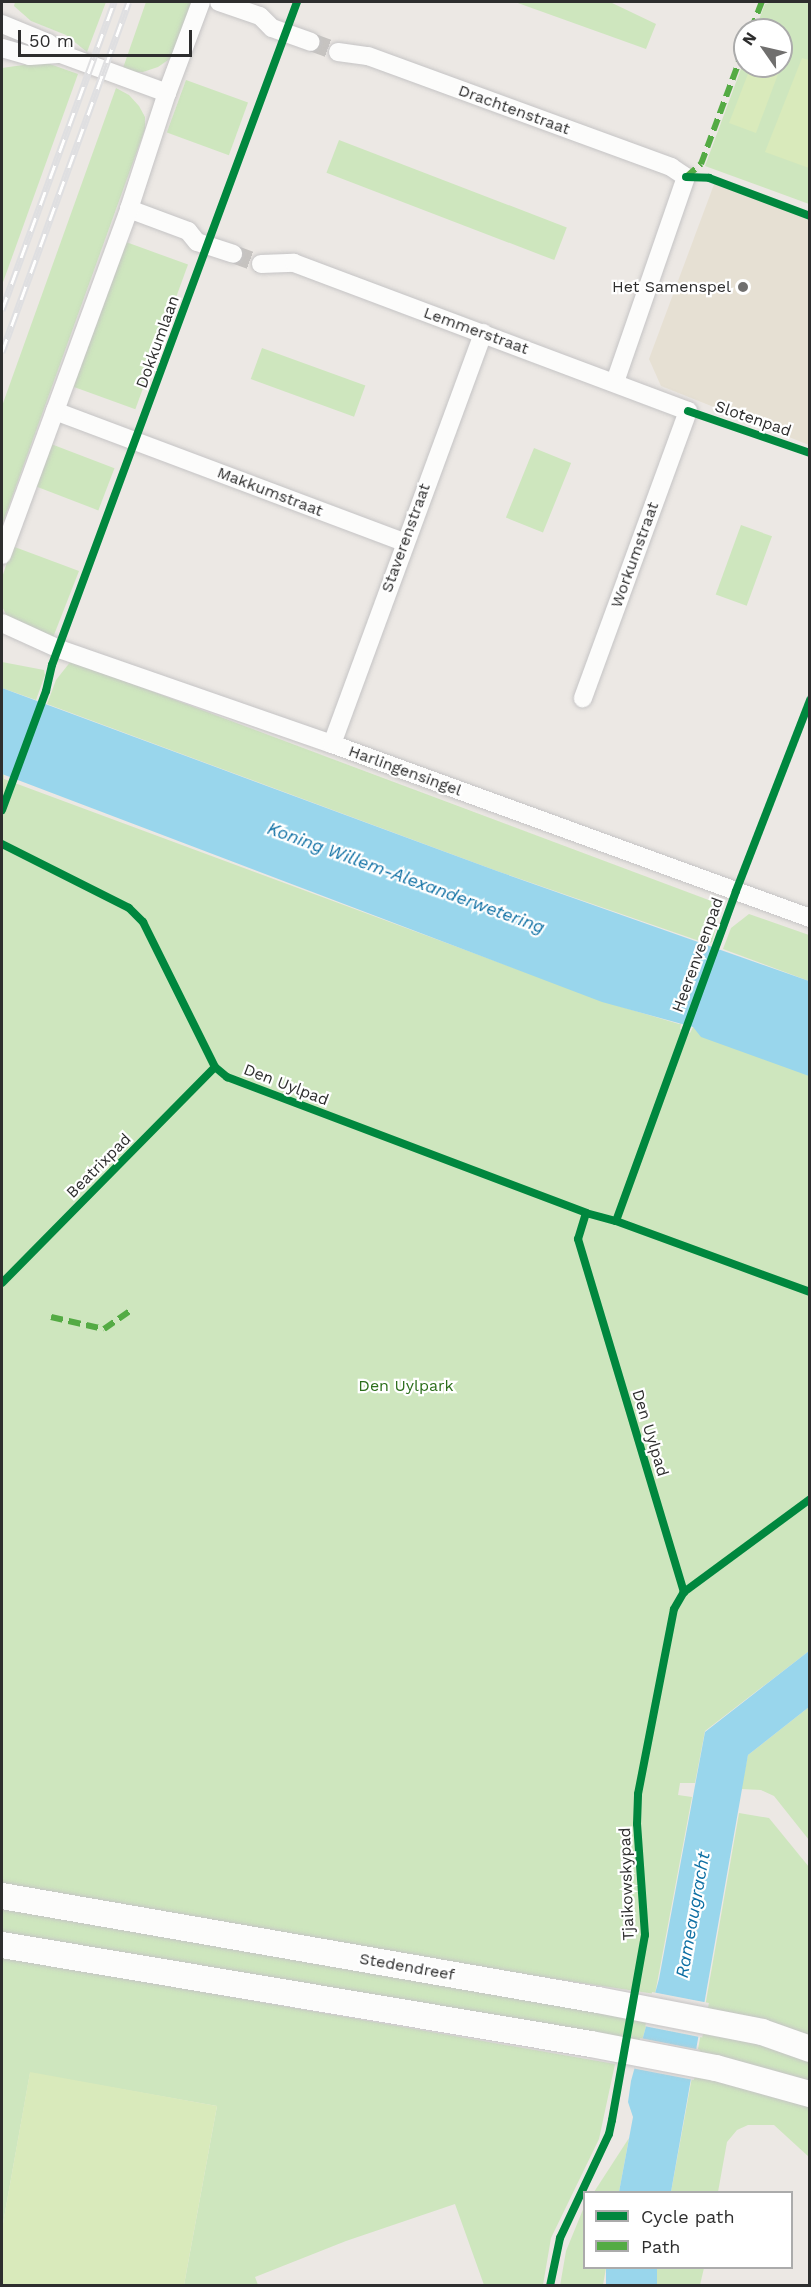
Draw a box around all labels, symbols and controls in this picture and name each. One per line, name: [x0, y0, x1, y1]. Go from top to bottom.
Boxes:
scale bar: [21, 18, 195, 56]
north arrow: [733, 18, 793, 78]
text: N: [738, 29, 761, 49]
text: 50 m: [29, 30, 74, 51]
street label: Drachtenstraat: [456, 81, 572, 139]
place label: Het Samenspel: [612, 277, 731, 297]
marker: Het Samenspel: [736, 280, 750, 294]
street label: Dokkumlaan: [132, 293, 184, 391]
street label: Lemmerstraat: [421, 303, 531, 359]
street label: Slotenpad: [712, 397, 794, 441]
street label: Makkumstraat: [214, 463, 326, 521]
street label: Staverenstraat: [377, 481, 435, 595]
street label: Workumstraat: [607, 500, 663, 610]
street label: Harlingensingel: [346, 742, 464, 800]
water label: Koning Willem-Alexanderwetering: [264, 818, 548, 938]
street label: Heerenveenpad: [668, 895, 728, 1015]
street label: Den Uylpad: [241, 1060, 331, 1110]
street label: Beatrixpad: [63, 1130, 135, 1202]
park label: Den Uylpark: [358, 1376, 454, 1396]
street label: Den Uylpad: [628, 1387, 672, 1479]
street label: Tjaikowskypad: [615, 1827, 639, 1941]
water label: Rameaugracht: [671, 1850, 715, 1980]
street label: Stedendreef: [358, 1949, 456, 1985]
legend: [583, 2191, 793, 2269]
text: Cycle path: [641, 2206, 735, 2227]
text: Path: [641, 2236, 681, 2257]

